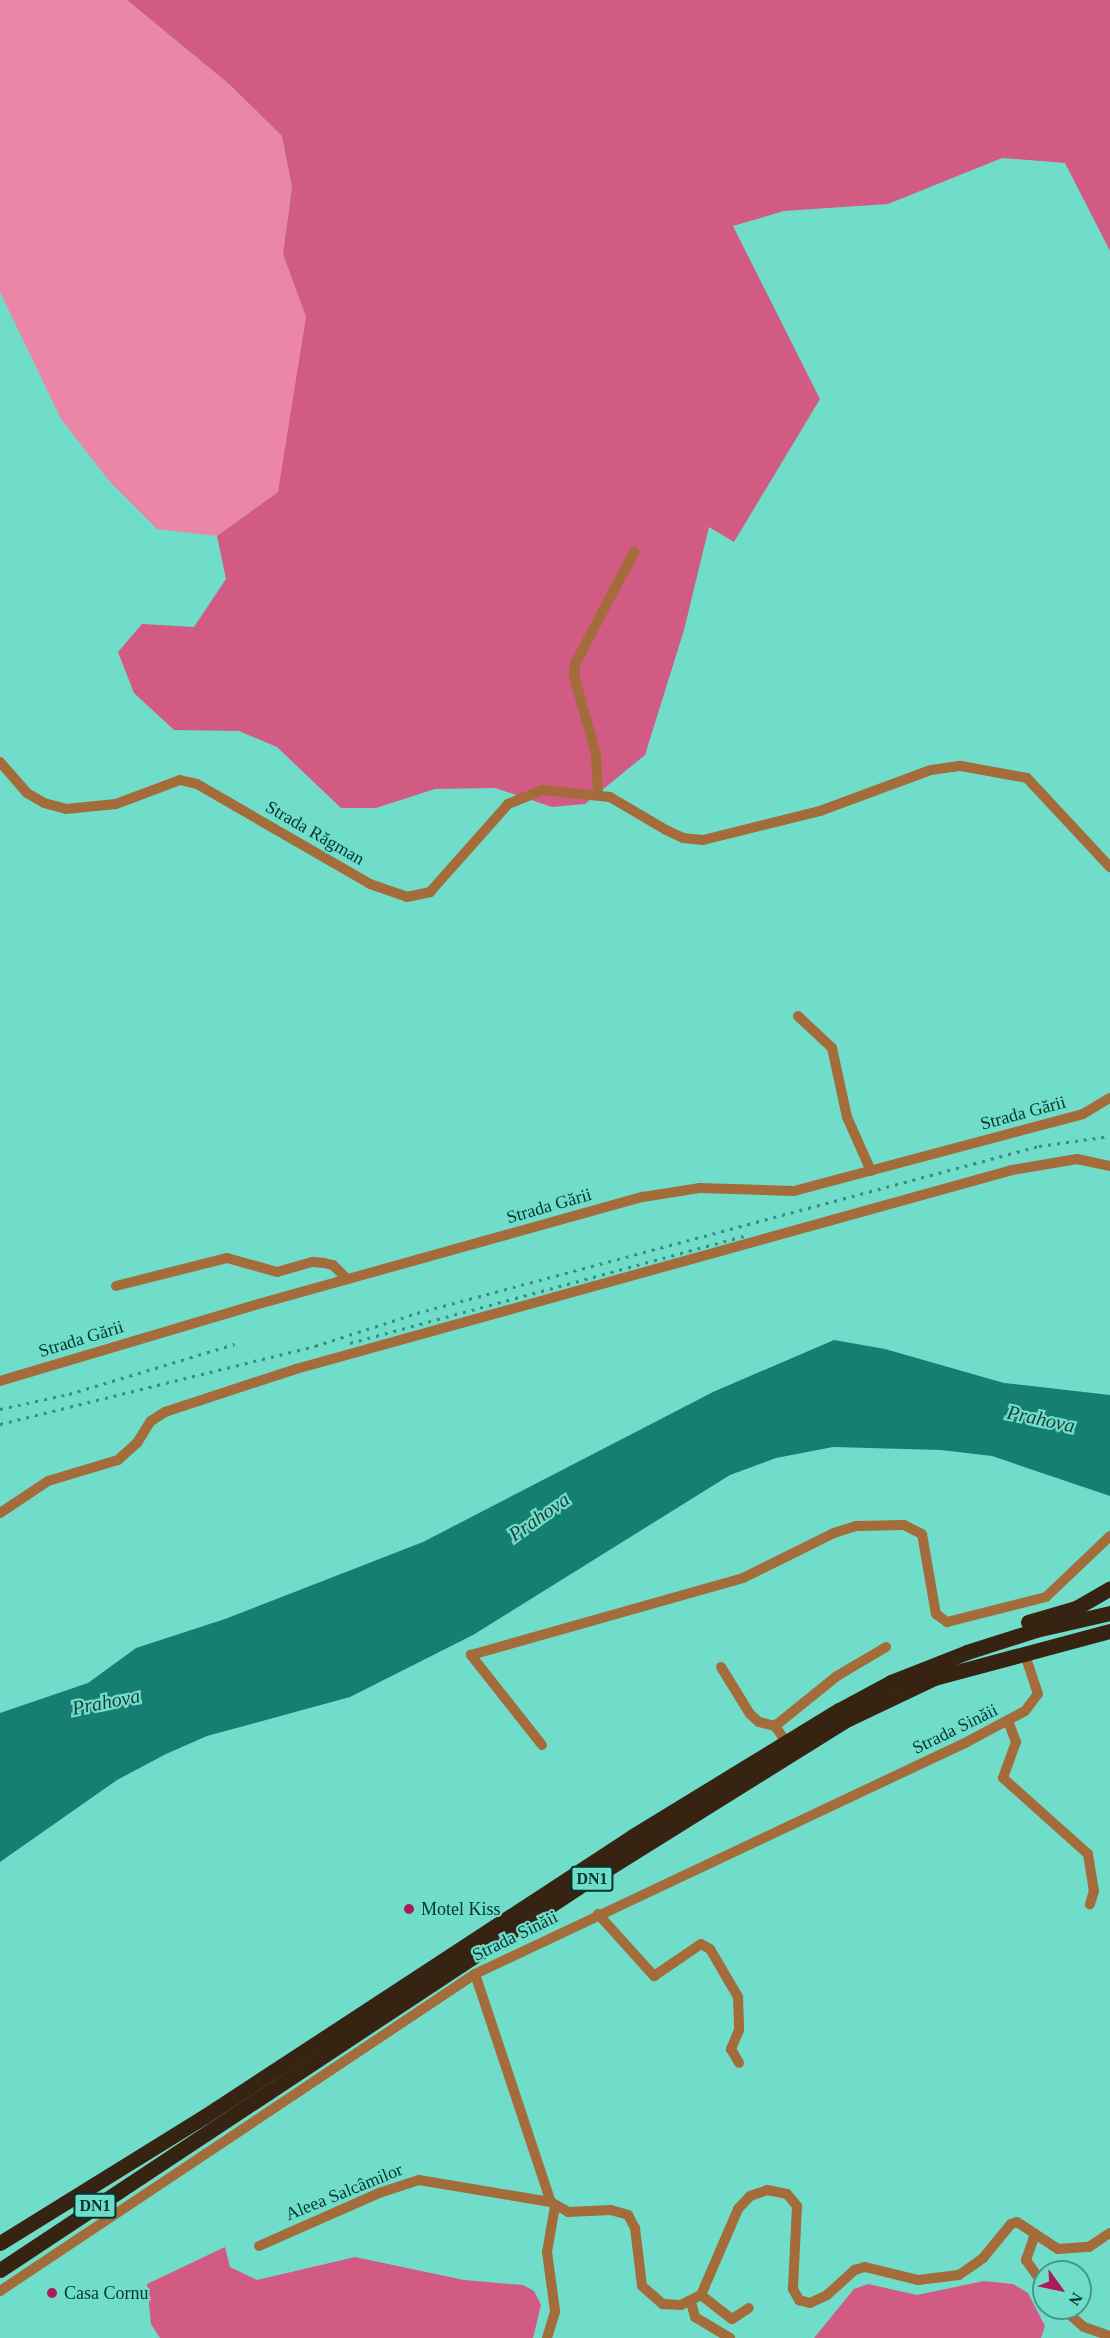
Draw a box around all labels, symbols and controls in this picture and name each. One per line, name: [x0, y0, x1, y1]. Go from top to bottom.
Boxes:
street label: Strada Răgman: [262, 796, 368, 870]
street label: Strada Gării: [978, 1091, 1068, 1135]
street label: Strada Gării: [504, 1184, 594, 1228]
street label: Strada Gării: [36, 1316, 126, 1362]
water label: Prahova: [1005, 1400, 1077, 1438]
water label: Prahova: [504, 1487, 574, 1547]
water label: Prahova: [70, 1684, 142, 1720]
street label: Strada Sinăii: [909, 1699, 1001, 1759]
road number: DN1: [570, 1866, 614, 1892]
place label: Motel Kiss: [421, 1898, 501, 1920]
marker: Motel Kiss: [402, 1902, 416, 1916]
street label: Strada Sinăii: [469, 1906, 561, 1966]
street label: Aleea Salcâmilor: [282, 2159, 406, 2225]
road number: DN1: [72, 2193, 118, 2219]
north arrow: [1032, 2260, 1092, 2320]
place label: Casa Cornu: [64, 2282, 148, 2304]
marker: Casa Cornu: [45, 2286, 59, 2300]
text: N: [1066, 2290, 1086, 2308]

